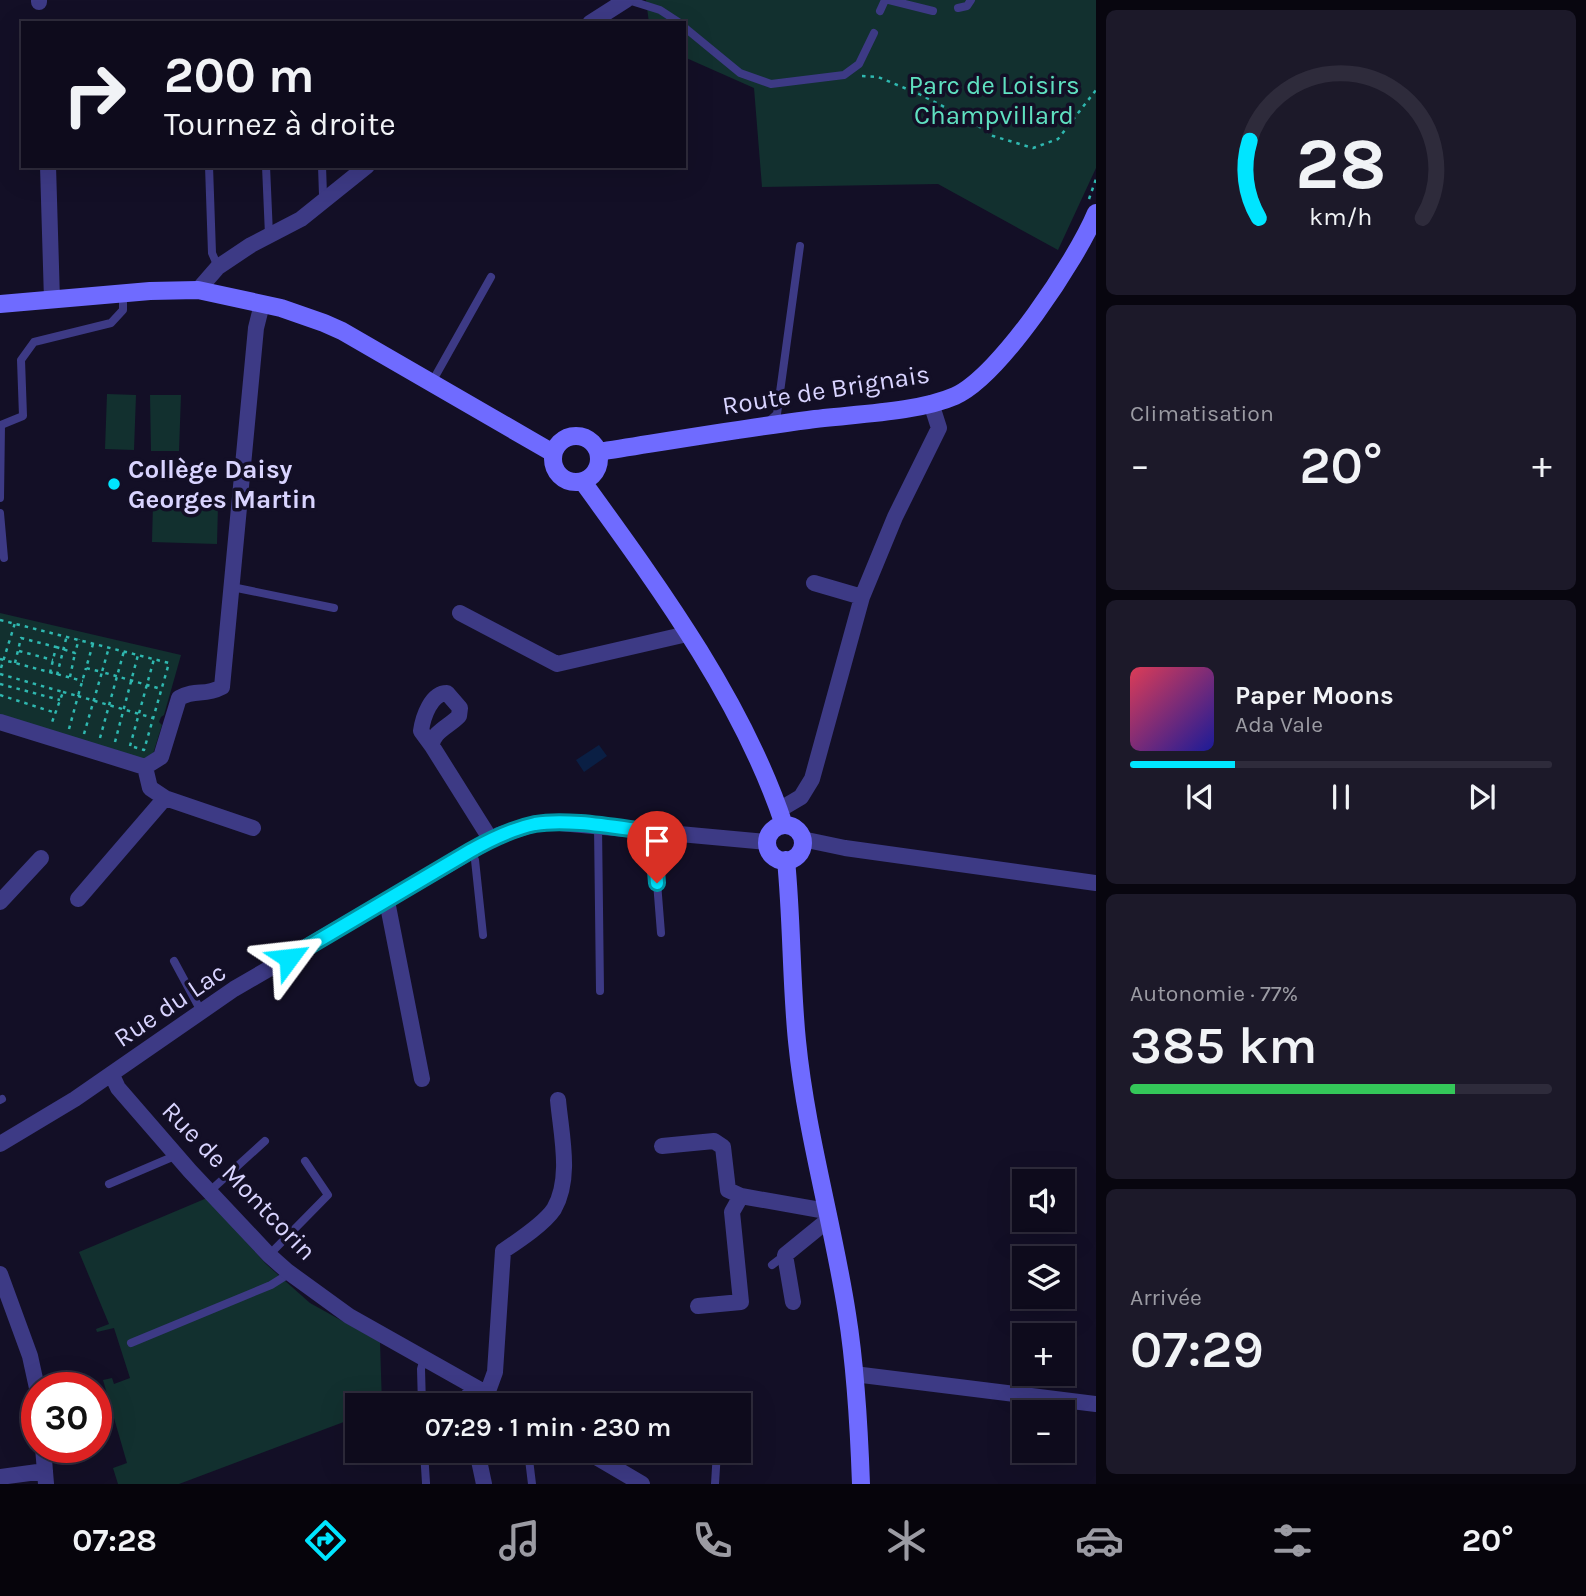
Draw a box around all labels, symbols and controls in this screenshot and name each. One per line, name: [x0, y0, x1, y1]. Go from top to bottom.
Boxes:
text: 200 m: [164, 47, 315, 104]
icon: right: [49, 49, 140, 140]
park label: Parc de Loisirs Champvillard: [908, 70, 1080, 131]
text: Tournez à droite: [164, 106, 396, 143]
text: 28: [1295, 122, 1387, 207]
text: km/h: [1309, 202, 1373, 231]
street label: Route de Brignais: [720, 358, 932, 422]
text: Climatisation: [1130, 400, 1274, 427]
text: 20°: [1300, 435, 1382, 496]
text: −: [1130, 443, 1150, 488]
text: +: [1532, 443, 1552, 488]
place label: Collège Daisy Georges Martin: [128, 454, 316, 515]
marker: Collège Daisy Georges Martin: [106, 476, 122, 492]
text: Paper Moons: [1235, 680, 1394, 711]
text: Ada Vale: [1235, 711, 1323, 738]
icon: previous: [1181, 778, 1219, 816]
icon: pause: [1322, 778, 1360, 816]
icon: next: [1463, 778, 1501, 816]
pin: [627, 811, 687, 883]
icon: arrive: [638, 822, 676, 860]
position arrow: [252, 921, 326, 995]
street label: Rue du Lac: [108, 956, 232, 1054]
text: Autonomie · 77%: [1130, 980, 1298, 1007]
text: 385 km: [1130, 1015, 1318, 1076]
street label: Rue de Montcorin: [156, 1095, 322, 1267]
map controls: [1012, 1169, 1075, 1463]
button: sound: [1012, 1169, 1075, 1232]
button: layers: [1012, 1246, 1075, 1309]
text: Arrivée: [1130, 1284, 1202, 1311]
text: 07:29: [1130, 1319, 1264, 1380]
button: +: [1012, 1323, 1075, 1386]
speed limit sign: 30: [21, 1372, 112, 1463]
button: −: [1012, 1400, 1075, 1463]
text: 07:29 · 1 min · 230 m: [425, 1412, 671, 1443]
icon: directions: [301, 1516, 350, 1565]
icon: music: [495, 1516, 544, 1565]
icon: phone: [688, 1516, 737, 1565]
icon: climate: [882, 1516, 931, 1565]
icon: car: [1075, 1516, 1124, 1565]
icon: filters: [1268, 1516, 1317, 1565]
text: 07:28: [72, 1522, 157, 1559]
text: 20°: [1462, 1522, 1514, 1559]

